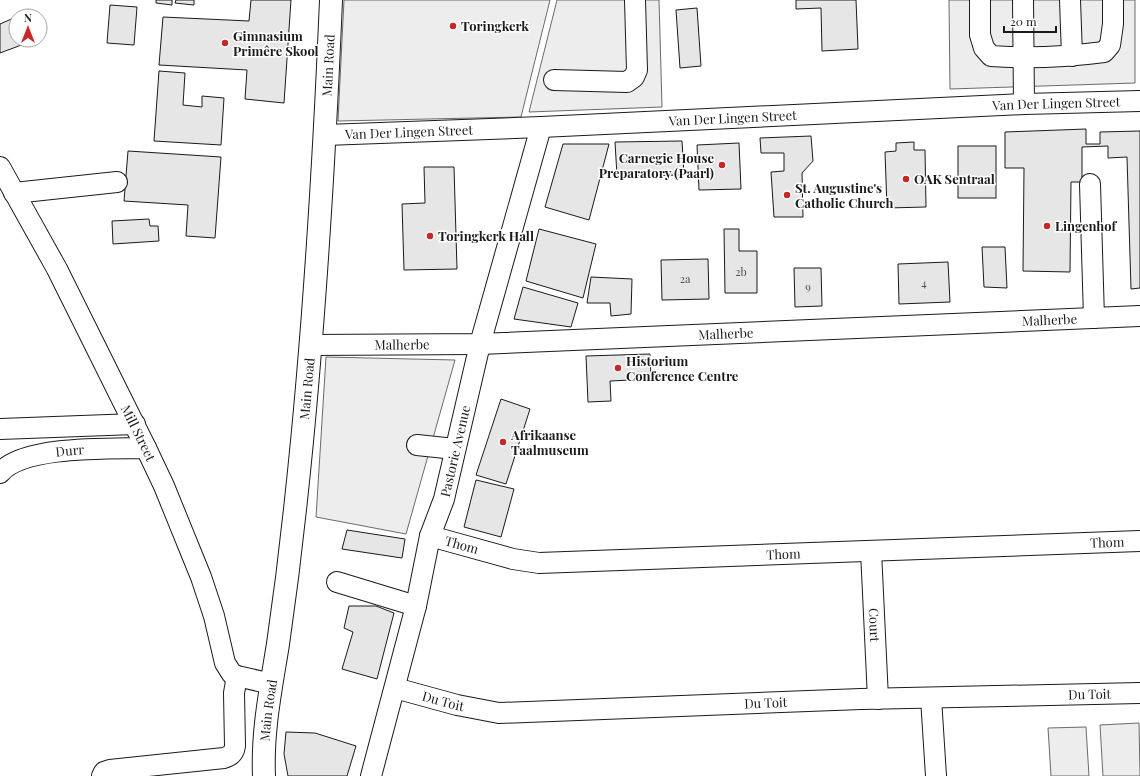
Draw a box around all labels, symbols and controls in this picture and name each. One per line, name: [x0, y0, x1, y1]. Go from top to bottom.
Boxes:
north arrow: [8, 8, 48, 48]
scale bar: [1004, 8, 1056, 34]
text: N: [24, 10, 32, 25]
text: 20 m: [1010, 13, 1037, 29]
place label: Toringkerk: [461, 17, 529, 34]
marker: Toringkerk: [448, 21, 458, 31]
place label: Gimnasium Primêre Skool: [233, 27, 319, 59]
street label: Main Road: [318, 33, 338, 97]
marker: Gimnasium Primêre Skool: [220, 38, 230, 48]
street label: Van Der Lingen Street: [991, 93, 1121, 114]
street label: Van Der Lingen Street: [667, 106, 797, 129]
street label: Van Der Lingen Street: [344, 121, 474, 142]
place label: Carnegie House Preparatory (Paarl): [599, 149, 714, 181]
marker: Carnegie House Preparatory (Paarl): [717, 160, 727, 170]
place label: OAK Sentraal: [914, 170, 995, 187]
marker: OAK Sentraal: [901, 174, 911, 184]
place label: St. Augustine's Catholic Church: [795, 179, 893, 211]
marker: St. Augustine's Catholic Church: [782, 190, 792, 200]
place label: Lingenhof: [1055, 217, 1118, 234]
marker: Lingenhof: [1042, 221, 1052, 231]
place label: Toringkerk Hall: [438, 227, 534, 244]
marker: Toringkerk Hall: [425, 231, 435, 241]
house number: 2b: [735, 264, 747, 279]
house number: 2a: [680, 271, 691, 286]
house number: 4: [921, 275, 927, 290]
house number: 9: [805, 279, 811, 294]
street label: Malherbe: [1022, 310, 1078, 329]
street label: Malherbe: [698, 323, 754, 343]
street label: Malherbe: [374, 335, 430, 353]
place label: Historium Conference Centre: [626, 352, 739, 384]
street label: Main Road: [295, 356, 318, 420]
marker: Historium Conference Centre: [613, 363, 623, 373]
street label: Mill Street: [118, 402, 160, 464]
street label: Pastorie Avenue: [436, 403, 474, 498]
place label: Afrikaanse Taalmuseum: [510, 426, 589, 458]
marker: Afrikaanse Taalmuseum: [498, 437, 508, 447]
street label: Durr: [54, 440, 85, 460]
street label: Thom: [443, 532, 481, 557]
street label: Thom: [1090, 533, 1125, 551]
street label: Thom: [766, 544, 801, 563]
street label: Court: [866, 607, 884, 643]
street label: Main Road: [255, 678, 280, 742]
street label: Du Toit: [1068, 685, 1112, 703]
street label: Du Toit: [420, 687, 466, 714]
street label: Du Toit: [744, 693, 788, 712]

